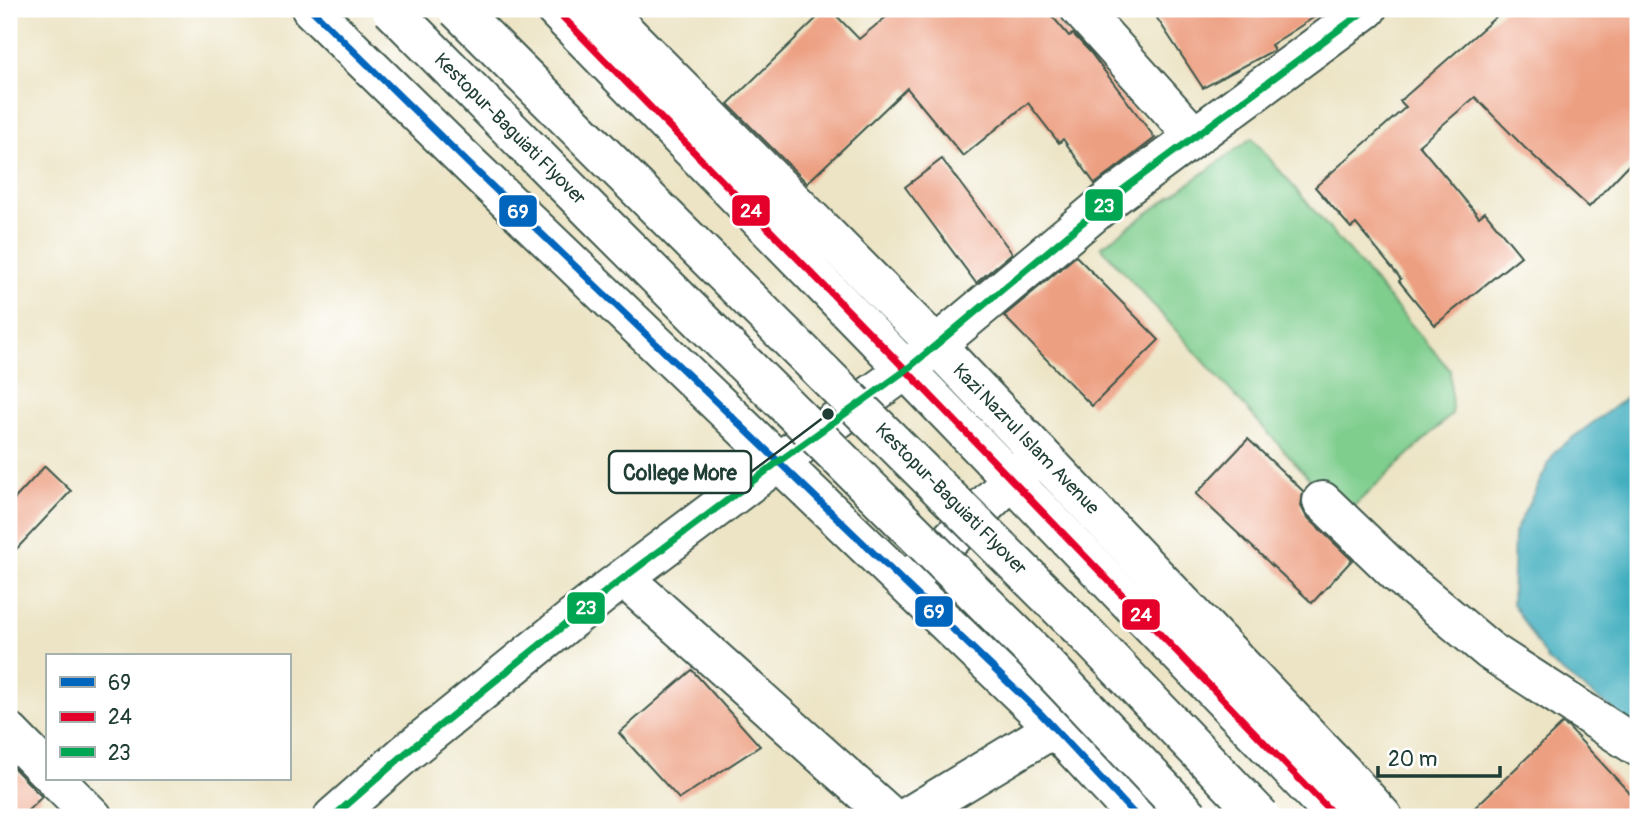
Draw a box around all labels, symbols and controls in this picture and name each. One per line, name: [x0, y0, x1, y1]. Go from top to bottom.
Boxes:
street label: Kestopur-Baguiati Flyover: [429, 48, 591, 210]
line badge: 23: [1084, 188, 1124, 222]
line badge: 69: [498, 194, 538, 228]
line badge: 24: [731, 194, 771, 227]
text: 23: [1094, 194, 1114, 218]
text: 24: [740, 199, 762, 223]
text: 69: [508, 200, 529, 224]
street label: Kazi Nazrul Islam Avenue: [948, 358, 1105, 520]
street label: Kestopur-Baguiati Flyover: [870, 418, 1032, 580]
callout: College More: [609, 451, 751, 493]
text: College More: [623, 460, 738, 487]
line badge: 23: [566, 591, 606, 625]
line badge: 69: [914, 595, 954, 628]
text: 23: [576, 596, 596, 620]
line badge: 24: [1121, 598, 1161, 631]
text: 69: [924, 600, 945, 624]
text: 24: [1130, 603, 1152, 627]
legend: [46, 654, 290, 780]
text: 69: [108, 670, 131, 697]
text: 24: [108, 704, 132, 731]
scale bar: [1378, 735, 1500, 779]
text: 23: [108, 740, 131, 767]
text: 20 m: [1388, 746, 1437, 773]

